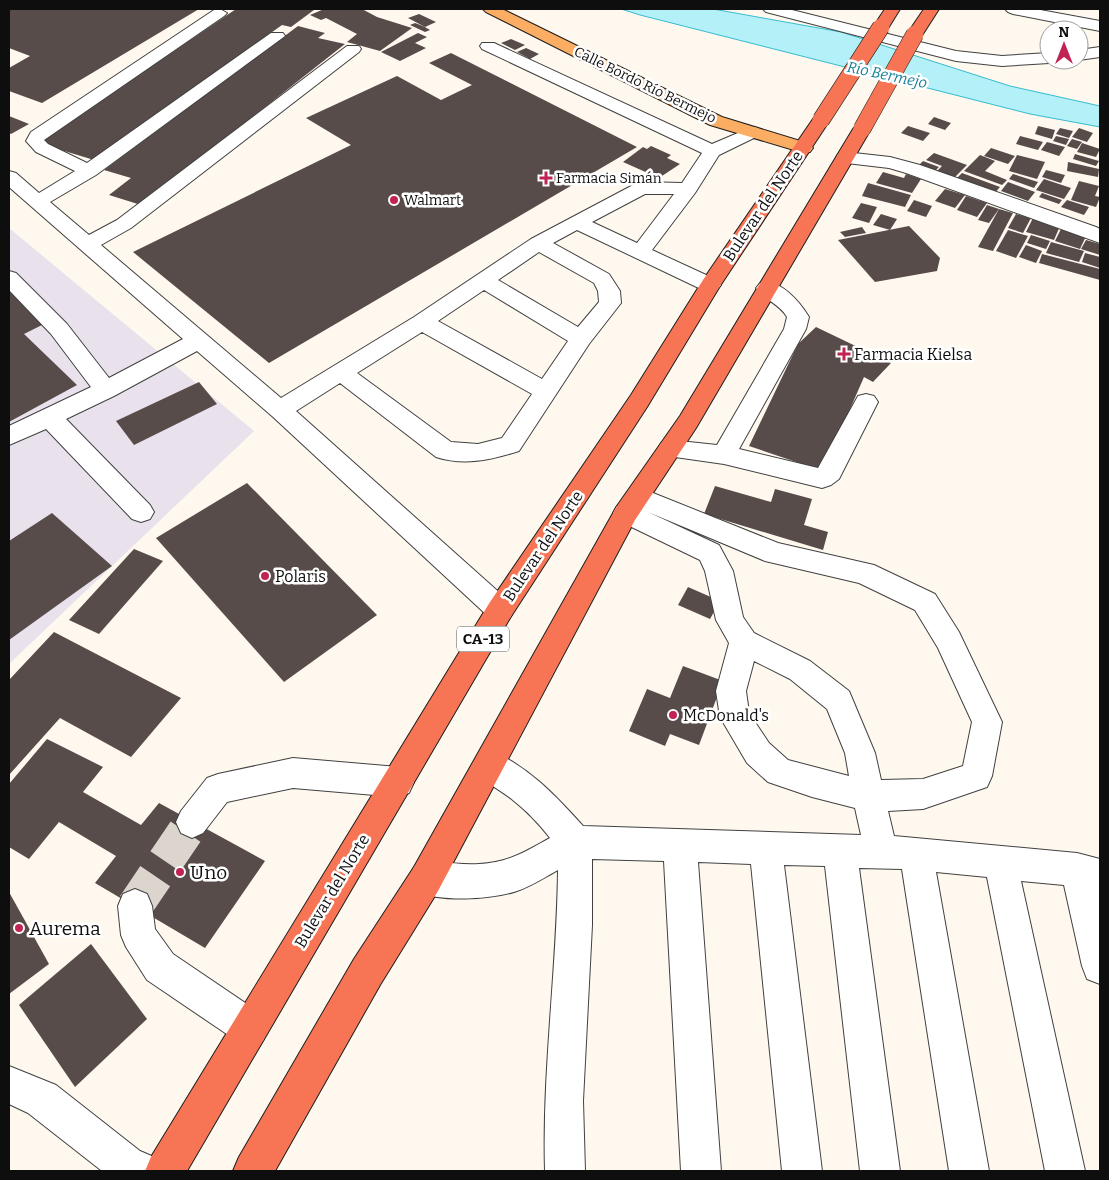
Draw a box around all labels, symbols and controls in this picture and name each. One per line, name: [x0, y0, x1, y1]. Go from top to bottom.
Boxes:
north arrow: [1039, 20, 1089, 70]
text: N: [1059, 24, 1070, 41]
street label: Calle Bordo Río Bermejo: [571, 43, 719, 127]
water label: Río Bermejo: [845, 58, 929, 92]
street label: Bulevar del Norte: [719, 147, 807, 265]
place label: Farmacia Simán: [556, 170, 662, 187]
marker: Farmacia Simán: [540, 172, 552, 184]
place label: Walmart: [404, 192, 461, 209]
marker: Walmart: [388, 194, 400, 206]
place label: Farmacia Kielsa: [854, 345, 972, 364]
marker: Farmacia Kielsa: [838, 348, 850, 360]
street label: Bulevar del Norte: [499, 487, 587, 605]
place label: Polaris: [275, 567, 326, 586]
marker: Polaris: [259, 570, 271, 582]
road number: CA-13: [457, 626, 509, 652]
place label: McDonald's: [683, 706, 769, 725]
marker: McDonald's: [667, 709, 679, 721]
street label: Bulevar del Norte: [291, 831, 373, 951]
place label: Uno: [190, 861, 227, 884]
marker: Uno: [174, 866, 186, 878]
place label: Aurema: [29, 917, 101, 940]
marker: Aurema: [13, 922, 25, 934]

